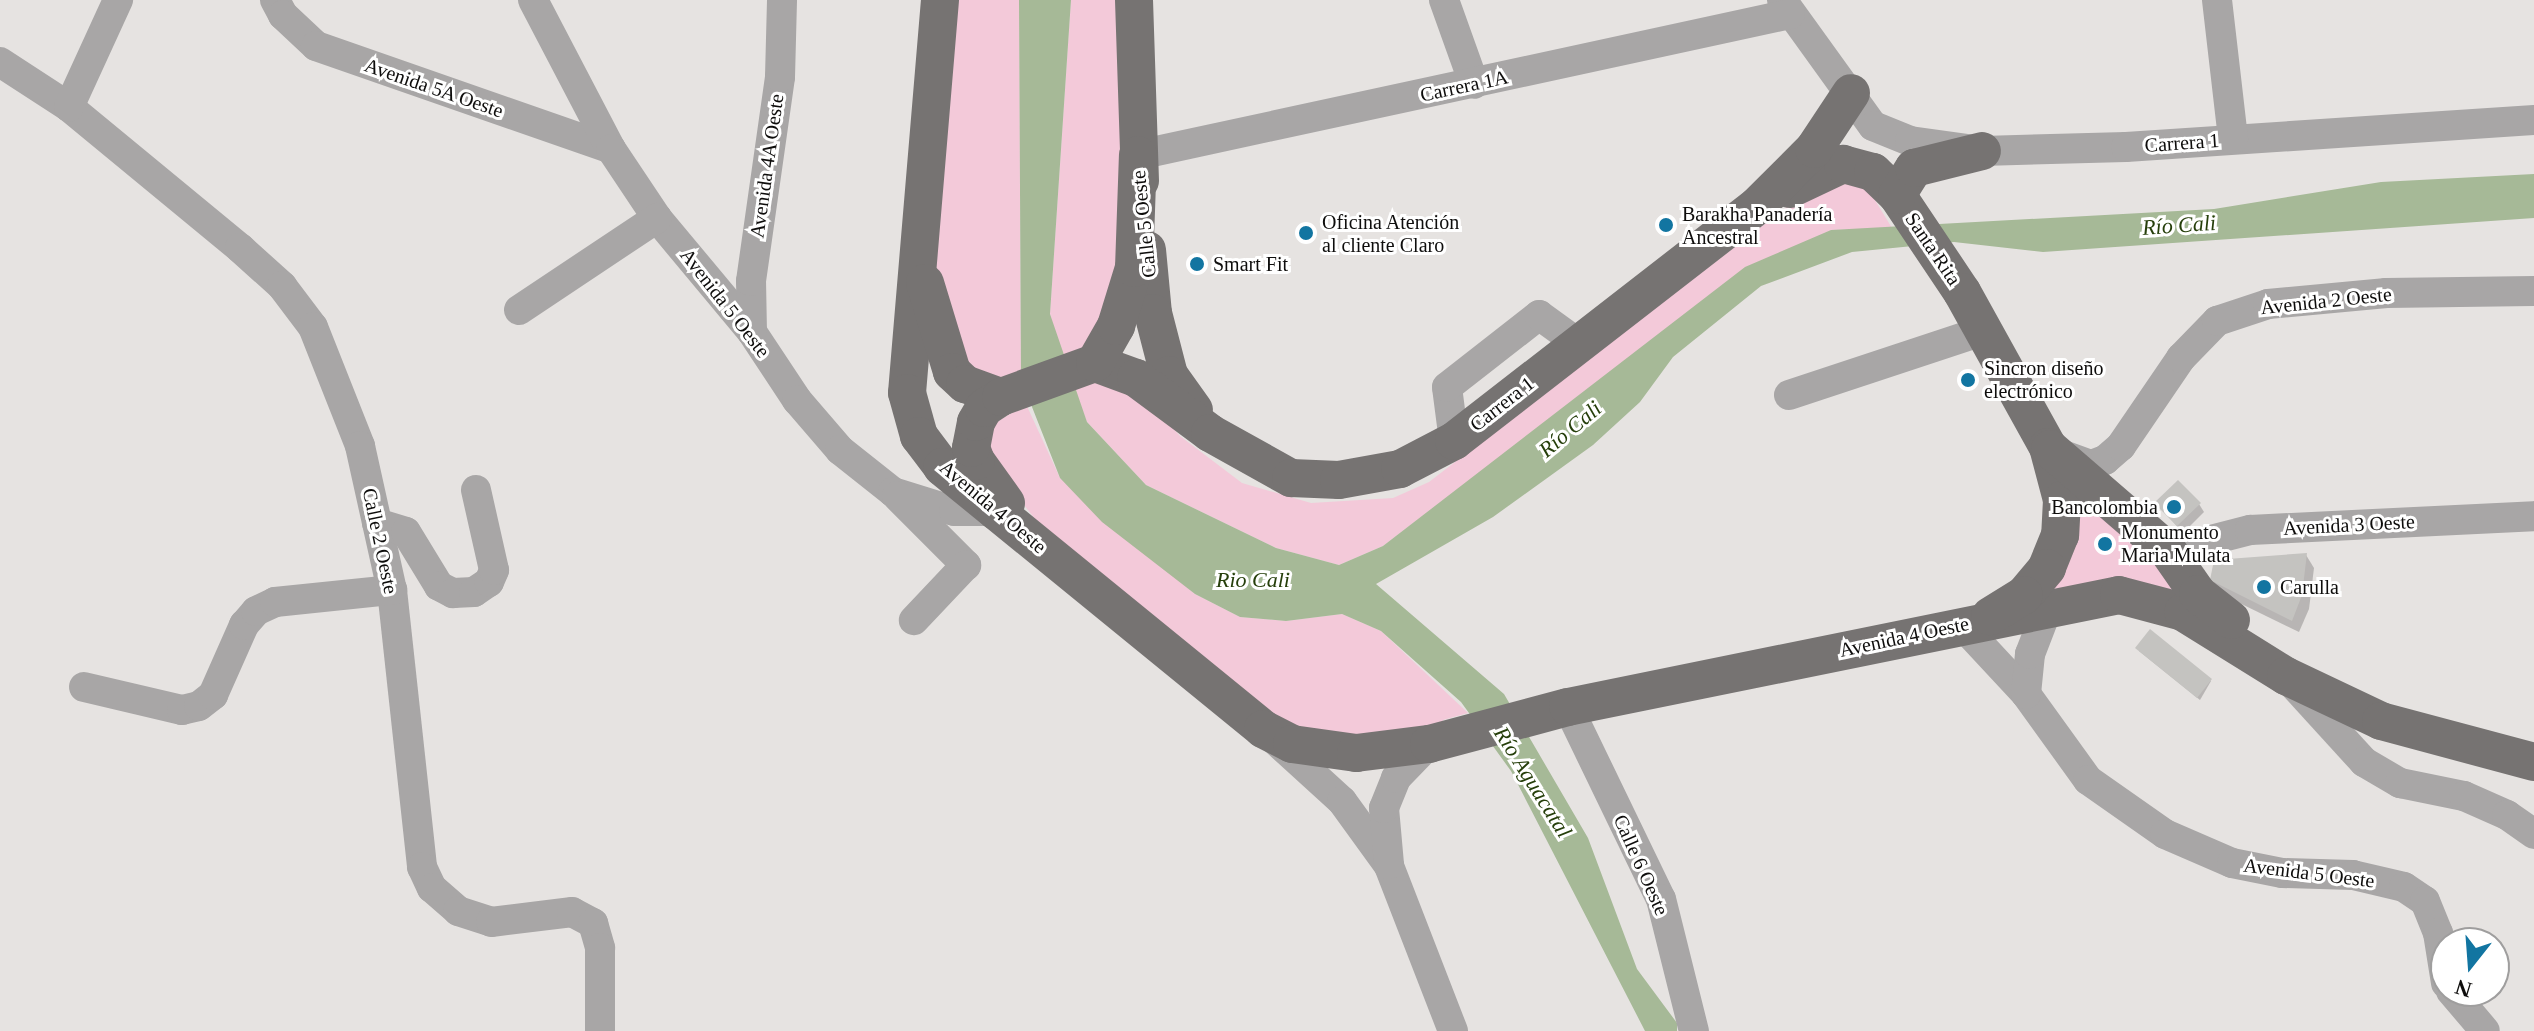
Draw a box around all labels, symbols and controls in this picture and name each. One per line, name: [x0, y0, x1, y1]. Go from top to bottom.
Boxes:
street label: Avenida 5A Oeste: [361, 53, 507, 123]
street label: Carrera 1A: [1418, 65, 1510, 107]
street label: Avenida 4A Oeste: [745, 92, 789, 240]
street label: Carrera 1: [2144, 128, 2220, 158]
street label: Calle 5 Oeste: [1126, 169, 1162, 279]
place label: Barakha Panadería Ancestral: [1682, 202, 1832, 249]
street label: Santa Rita: [1900, 208, 1966, 290]
water label: Río Cali: [2141, 209, 2217, 241]
place label: Oficina Atención al cliente Claro: [1322, 210, 1460, 257]
marker: Barakha Panadería Ancestral: [1657, 216, 1675, 234]
marker: Oficina Atención al cliente Claro: [1297, 224, 1315, 242]
street label: Avenida 5 Oeste: [675, 244, 775, 362]
place label: Smart Fit: [1213, 252, 1288, 276]
marker: Smart Fit: [1188, 255, 1206, 273]
street label: Avenida 2 Oeste: [2259, 282, 2393, 320]
place label: Sincron diseño electrónico: [1984, 356, 2103, 403]
street label: Carrera 1: [1465, 371, 1539, 437]
marker: Sincron diseño electrónico: [1959, 371, 1977, 389]
water label: Río Cali: [1533, 395, 1607, 463]
street label: Avenida 4 Oeste: [935, 455, 1051, 559]
street label: Calle 2 Oeste: [357, 486, 403, 596]
place label: Bancolombia: [2051, 495, 2158, 519]
marker: Bancolombia: [2165, 498, 2183, 516]
street label: Avenida 3 Oeste: [2283, 510, 2415, 540]
place label: Monumento Maria Mulata: [2121, 520, 2230, 567]
marker: Monumento Maria Mulata: [2096, 535, 2114, 553]
water label: Rio Cali: [1216, 567, 1290, 593]
place label: Carulla: [2280, 575, 2339, 599]
marker: Carulla: [2255, 578, 2273, 596]
street label: Avenida 4 Oeste: [1837, 612, 1971, 662]
water label: Río Aguacatal: [1488, 721, 1578, 843]
street label: Calle 6 Oeste: [1608, 811, 1674, 919]
street label: Avenida 5 Oeste: [2242, 853, 2376, 893]
north arrow: [2430, 927, 2510, 1007]
text: N: [2452, 974, 2475, 1003]

